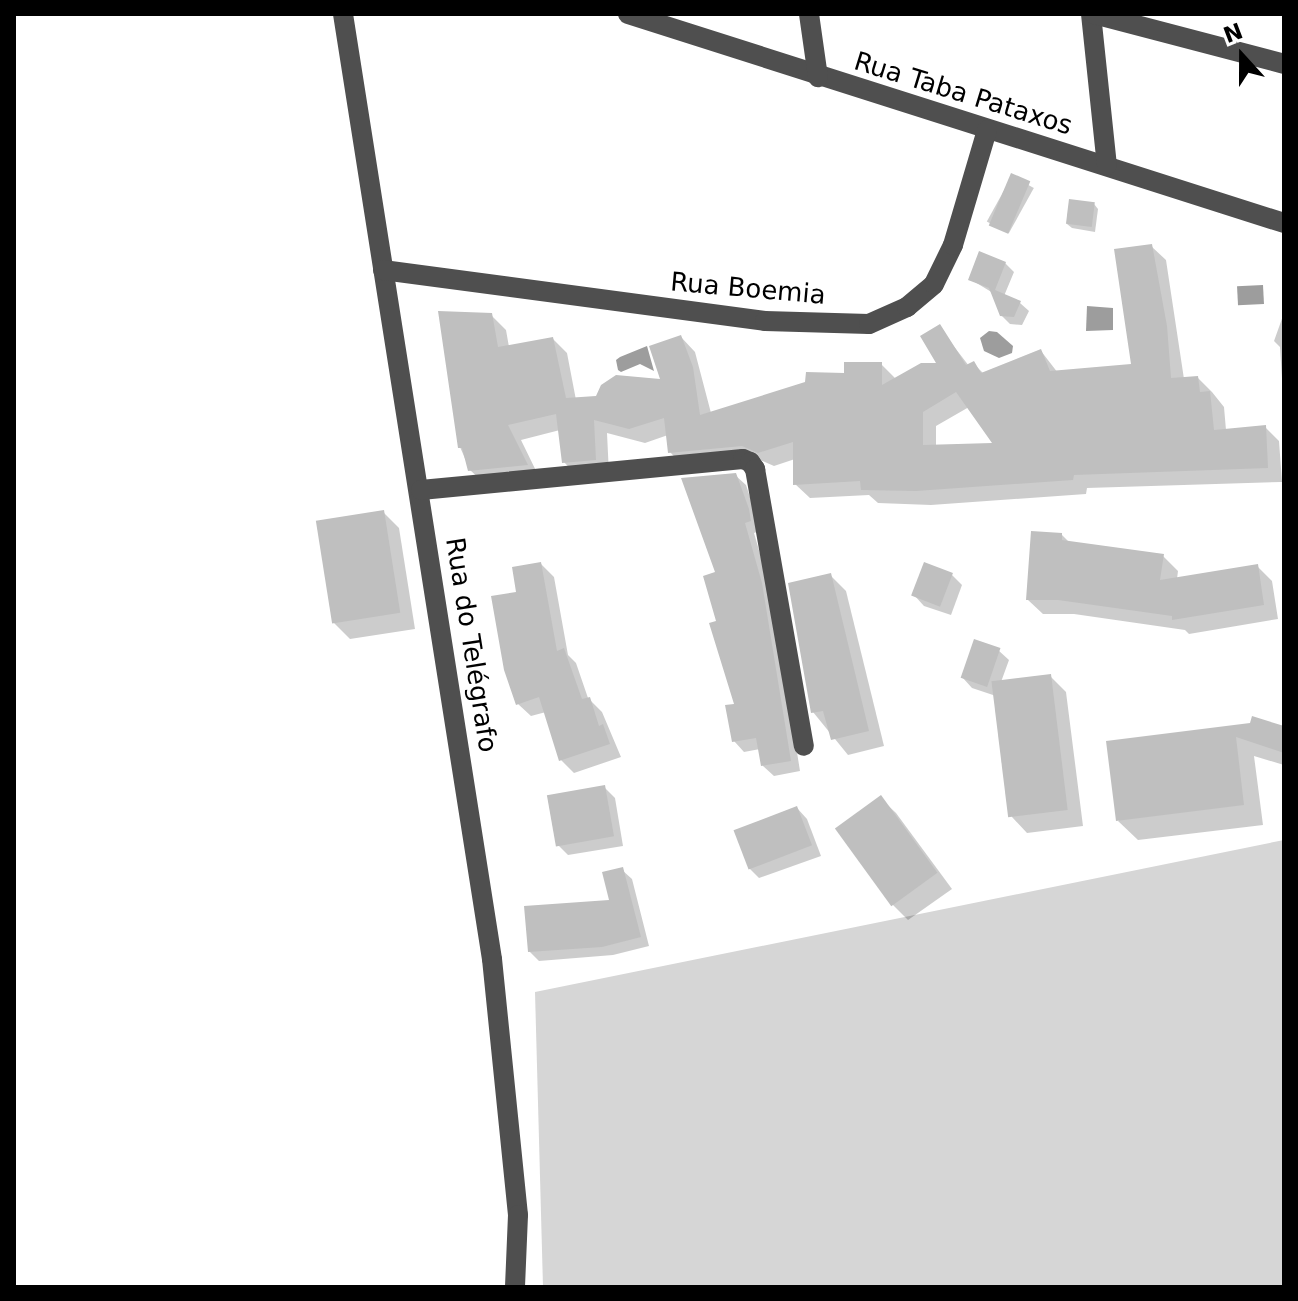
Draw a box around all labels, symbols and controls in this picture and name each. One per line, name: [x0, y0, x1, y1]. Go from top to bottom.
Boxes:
north arrow: [1202, 16, 1282, 96]
text: N: [1220, 18, 1246, 48]
street label: Rua Taba Pataxos: [850, 46, 1076, 142]
street label: Rua Boemia: [669, 267, 827, 311]
street label: Rua do Telégrafo: [439, 535, 503, 755]

